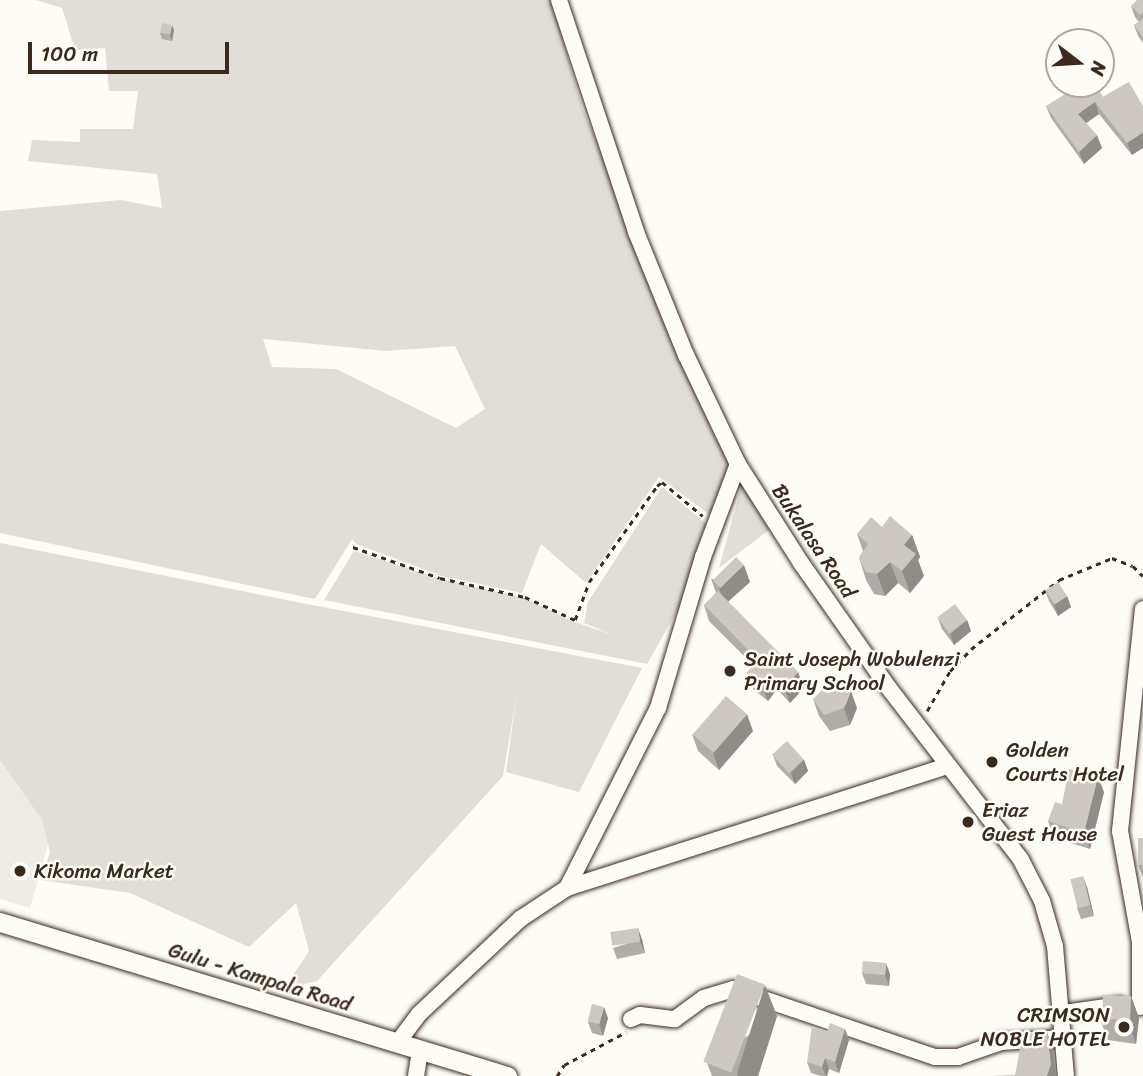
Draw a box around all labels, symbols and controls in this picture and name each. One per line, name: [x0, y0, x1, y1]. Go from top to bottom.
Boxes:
scale bar: [32, 28, 233, 72]
north arrow: [1045, 28, 1115, 98]
text: 100 m: [41, 35, 98, 73]
text: N: [1081, 58, 1116, 80]
street label: Bukalasa Road: [767, 479, 861, 603]
place label: Saint Joseph Wobulenzi Primary School: [744, 646, 961, 696]
marker: Saint Joseph Wobulenzi Primary School: [722, 663, 738, 679]
place label: Golden Courts Hotel: [1006, 737, 1124, 787]
marker: Golden Courts Hotel: [984, 754, 1000, 770]
place label: Eriaz Guest House: [982, 797, 1098, 847]
marker: Eriaz Guest House: [960, 814, 976, 830]
place label: Kikoma Market: [34, 858, 173, 884]
marker: Kikoma Market: [12, 863, 28, 879]
street label: Gulu - Kampala Road: [165, 937, 355, 1017]
place label: CRIMSON NOBLE HOTEL: [981, 1002, 1110, 1052]
marker: CRIMSON NOBLE HOTEL: [1116, 1019, 1132, 1035]

